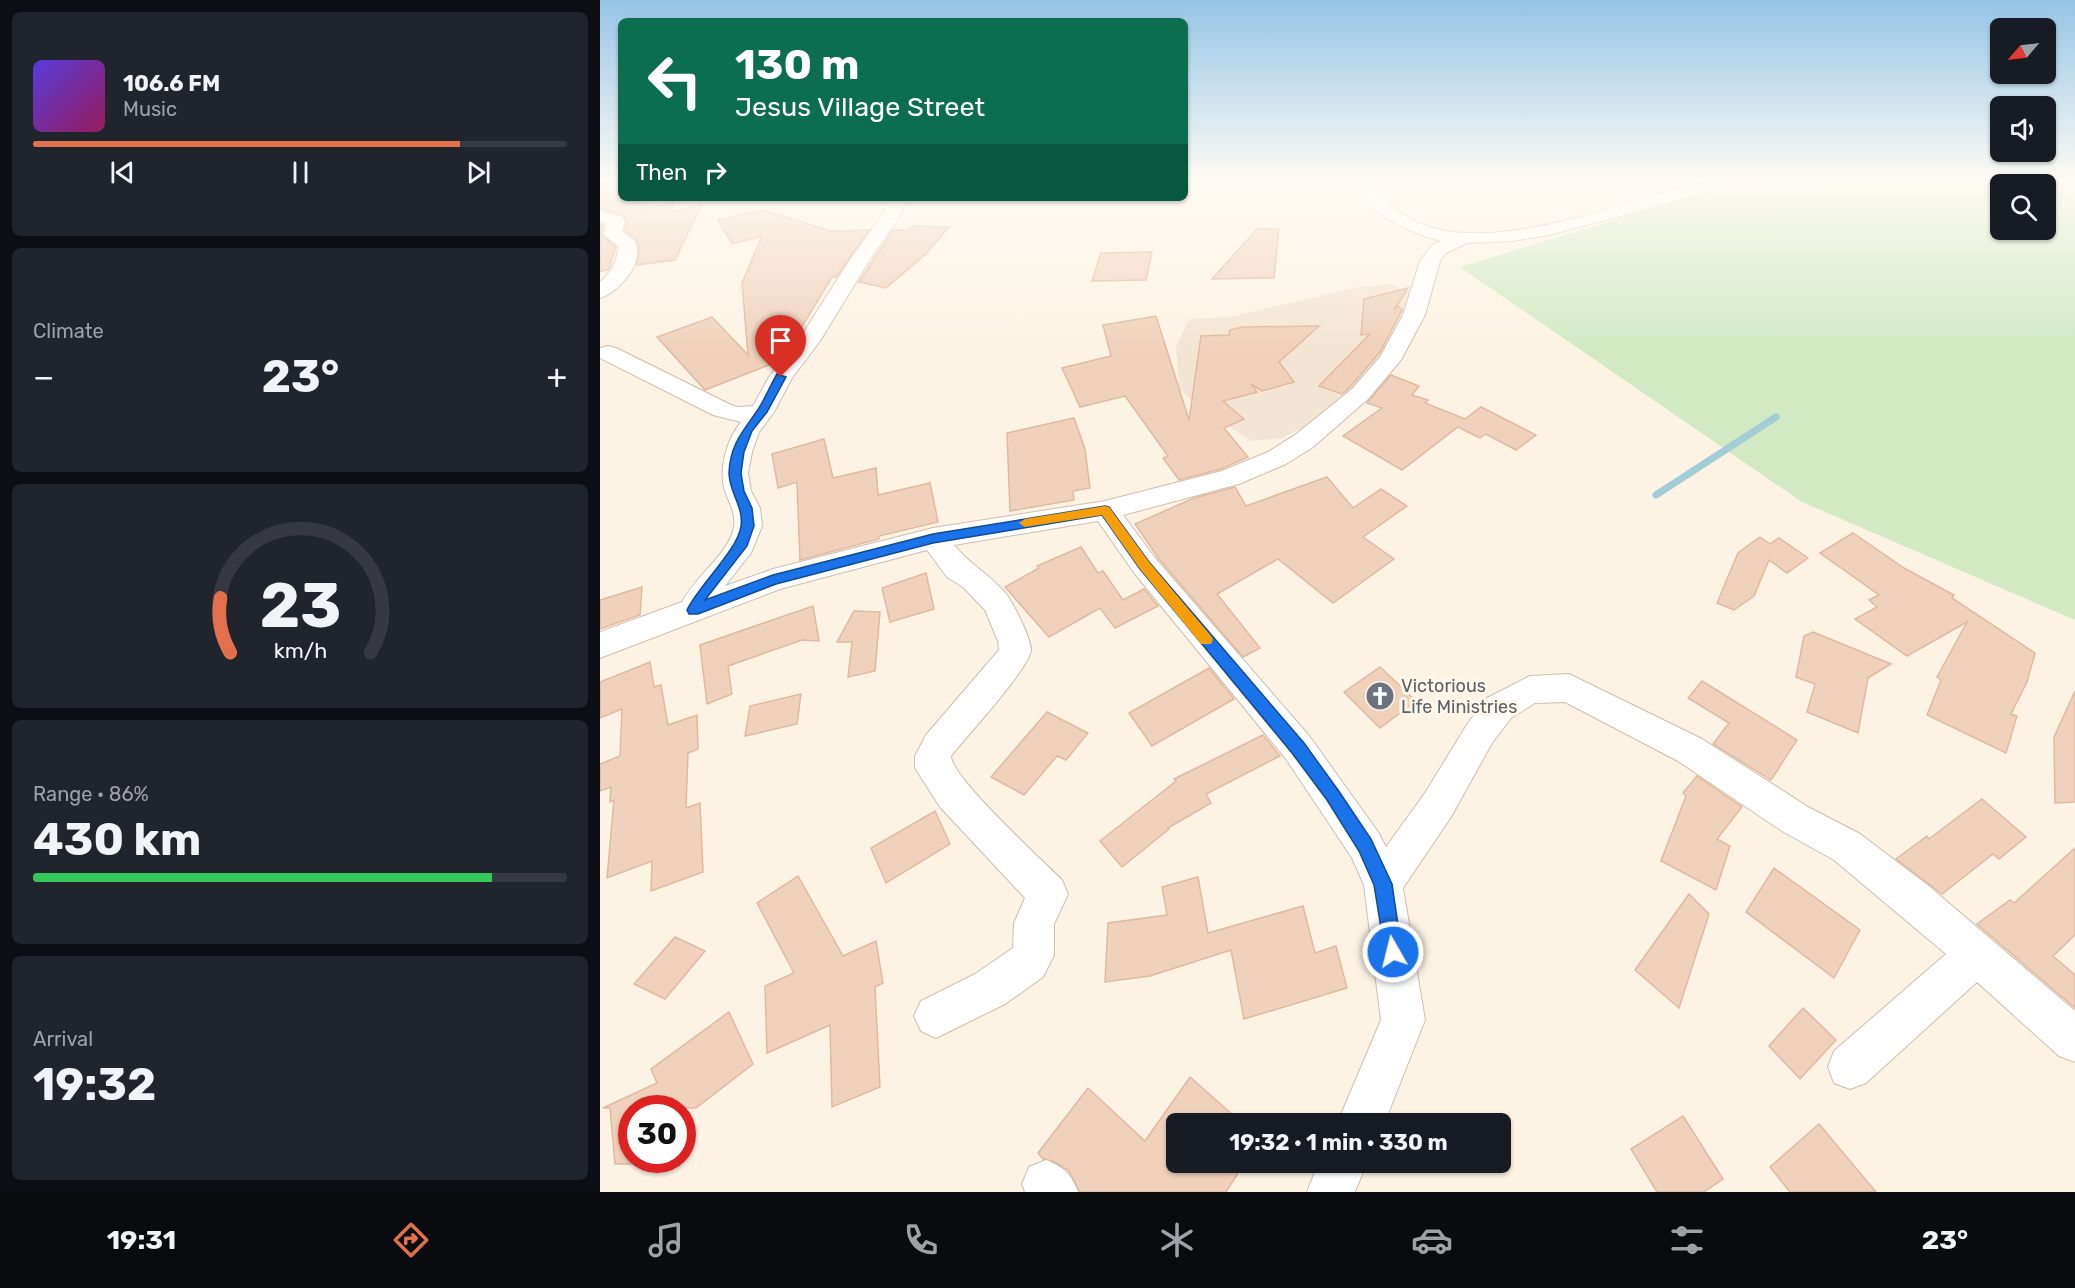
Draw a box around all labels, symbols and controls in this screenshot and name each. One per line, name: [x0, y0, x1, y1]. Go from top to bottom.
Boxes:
north arrow: [1990, 18, 2056, 84]
map controls: [1990, 18, 2056, 240]
text: 130 m: [735, 40, 860, 90]
icon: left: [636, 42, 714, 120]
text: 106.6 FM: [123, 70, 220, 97]
text: Jesus Village Street: [735, 91, 985, 123]
button: sound: [1990, 96, 2056, 162]
text: Music: [123, 97, 177, 121]
icon: previous: [106, 156, 139, 189]
icon: pause: [284, 156, 317, 189]
icon: next: [462, 156, 495, 189]
icon: right: [699, 156, 732, 189]
text: Then: [636, 159, 687, 186]
button: search: [1990, 174, 2056, 240]
pin: [755, 315, 806, 377]
text: Climate: [33, 319, 104, 343]
icon: arrive: [764, 324, 797, 357]
text: 23°: [262, 350, 339, 403]
text: −: [33, 357, 54, 396]
text: +: [546, 357, 567, 396]
text: 23: [259, 569, 341, 643]
text: km/h: [273, 638, 327, 663]
place label: Victorious Life Ministries: [1401, 675, 1517, 718]
church icon: Victorious Life Ministries: [1364, 680, 1396, 712]
text: Range · 86%: [33, 782, 149, 806]
text: 430 km: [33, 813, 201, 866]
position arrow: [1361, 920, 1425, 984]
text: Arrival: [33, 1027, 93, 1051]
text: 19:32: [33, 1058, 156, 1111]
speed limit sign: 30: [618, 1095, 696, 1173]
text: 19:32 · 1 min · 330 m: [1229, 1129, 1448, 1156]
icon: directions: [390, 1219, 432, 1261]
icon: music: [645, 1219, 687, 1261]
icon: phone: [900, 1219, 942, 1261]
icon: climate: [1156, 1219, 1198, 1261]
icon: car: [1411, 1219, 1453, 1261]
icon: filters: [1666, 1219, 1708, 1261]
text: 19:31: [107, 1224, 176, 1256]
text: 23°: [1922, 1224, 1968, 1256]

